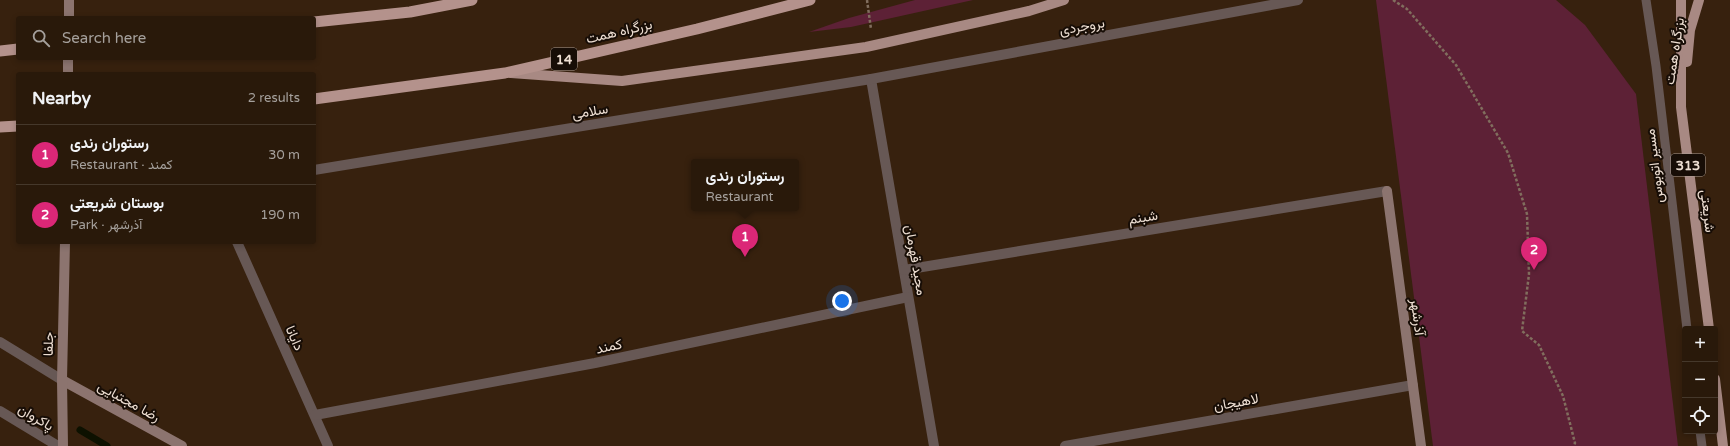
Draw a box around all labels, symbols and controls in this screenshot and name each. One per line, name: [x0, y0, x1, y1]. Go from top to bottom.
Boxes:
street label: بروجردی: [1058, 14, 1106, 39]
search box: [16, 16, 316, 60]
street label: بزرگراه همت: [584, 16, 654, 47]
street label: بزرگراه همت: [1661, 16, 1688, 86]
icon: search: [30, 27, 52, 49]
text: Search here: [62, 29, 146, 47]
road number: 14: [551, 48, 577, 70]
text: Nearby: [32, 88, 91, 109]
text: 2 results: [248, 90, 300, 106]
street label: سلامی: [571, 100, 609, 123]
street label: مسیر اتوبوس: [1642, 128, 1667, 204]
text: رستوران رندی: [70, 134, 149, 152]
text: 1: [41, 147, 49, 163]
text: 30 m: [268, 147, 300, 163]
road number: 313: [1671, 154, 1705, 176]
text: Restaurant · کمند: [70, 157, 173, 173]
popup: [691, 159, 799, 211]
text: رستوران رندی: [706, 167, 784, 185]
text: Restaurant: [706, 189, 774, 205]
street label: شریعتی: [1696, 189, 1719, 233]
text: بوستان شریعتی: [70, 194, 164, 212]
text: 2: [41, 207, 49, 223]
text: 190 m: [260, 207, 300, 223]
street label: شبنم: [1127, 207, 1159, 228]
text: Park · آذرشهر: [70, 217, 142, 233]
street label: مجید قهرمان: [901, 223, 930, 297]
pin: 1: [732, 224, 758, 257]
pin: 2: [1521, 237, 1547, 270]
your location: [832, 291, 852, 311]
street label: آذرشهر: [1407, 297, 1428, 338]
street label: دایانا: [282, 323, 308, 354]
map controls: [1682, 326, 1718, 434]
button: +: [1682, 326, 1718, 362]
street label: جلفا: [40, 332, 57, 356]
street label: کمند: [594, 335, 624, 358]
button: −: [1682, 362, 1718, 398]
street label: رضا مجتبایی: [95, 377, 163, 426]
street label: لاهیجان: [1212, 390, 1260, 415]
button: locate: [1682, 398, 1718, 434]
street label: پاکروان: [14, 400, 57, 435]

